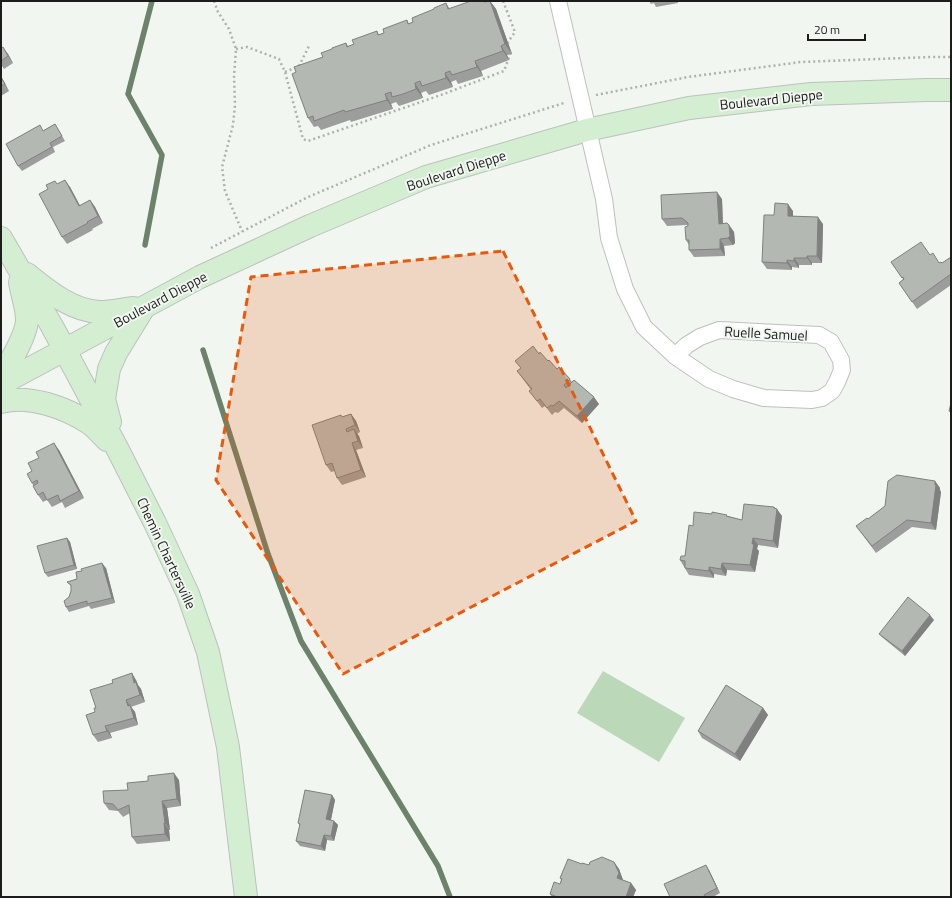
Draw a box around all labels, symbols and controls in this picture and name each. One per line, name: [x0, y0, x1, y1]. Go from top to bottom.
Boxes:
scale bar: [808, 16, 865, 42]
text: 20 m: [814, 20, 840, 39]
street label: Boulevard Dieppe: [718, 83, 824, 115]
street label: Boulevard Dieppe: [404, 144, 508, 196]
street label: Boulevard Dieppe: [109, 265, 211, 333]
street label: Ruelle Samuel: [724, 320, 808, 346]
street label: Chemin Chartersville: [132, 494, 202, 612]

